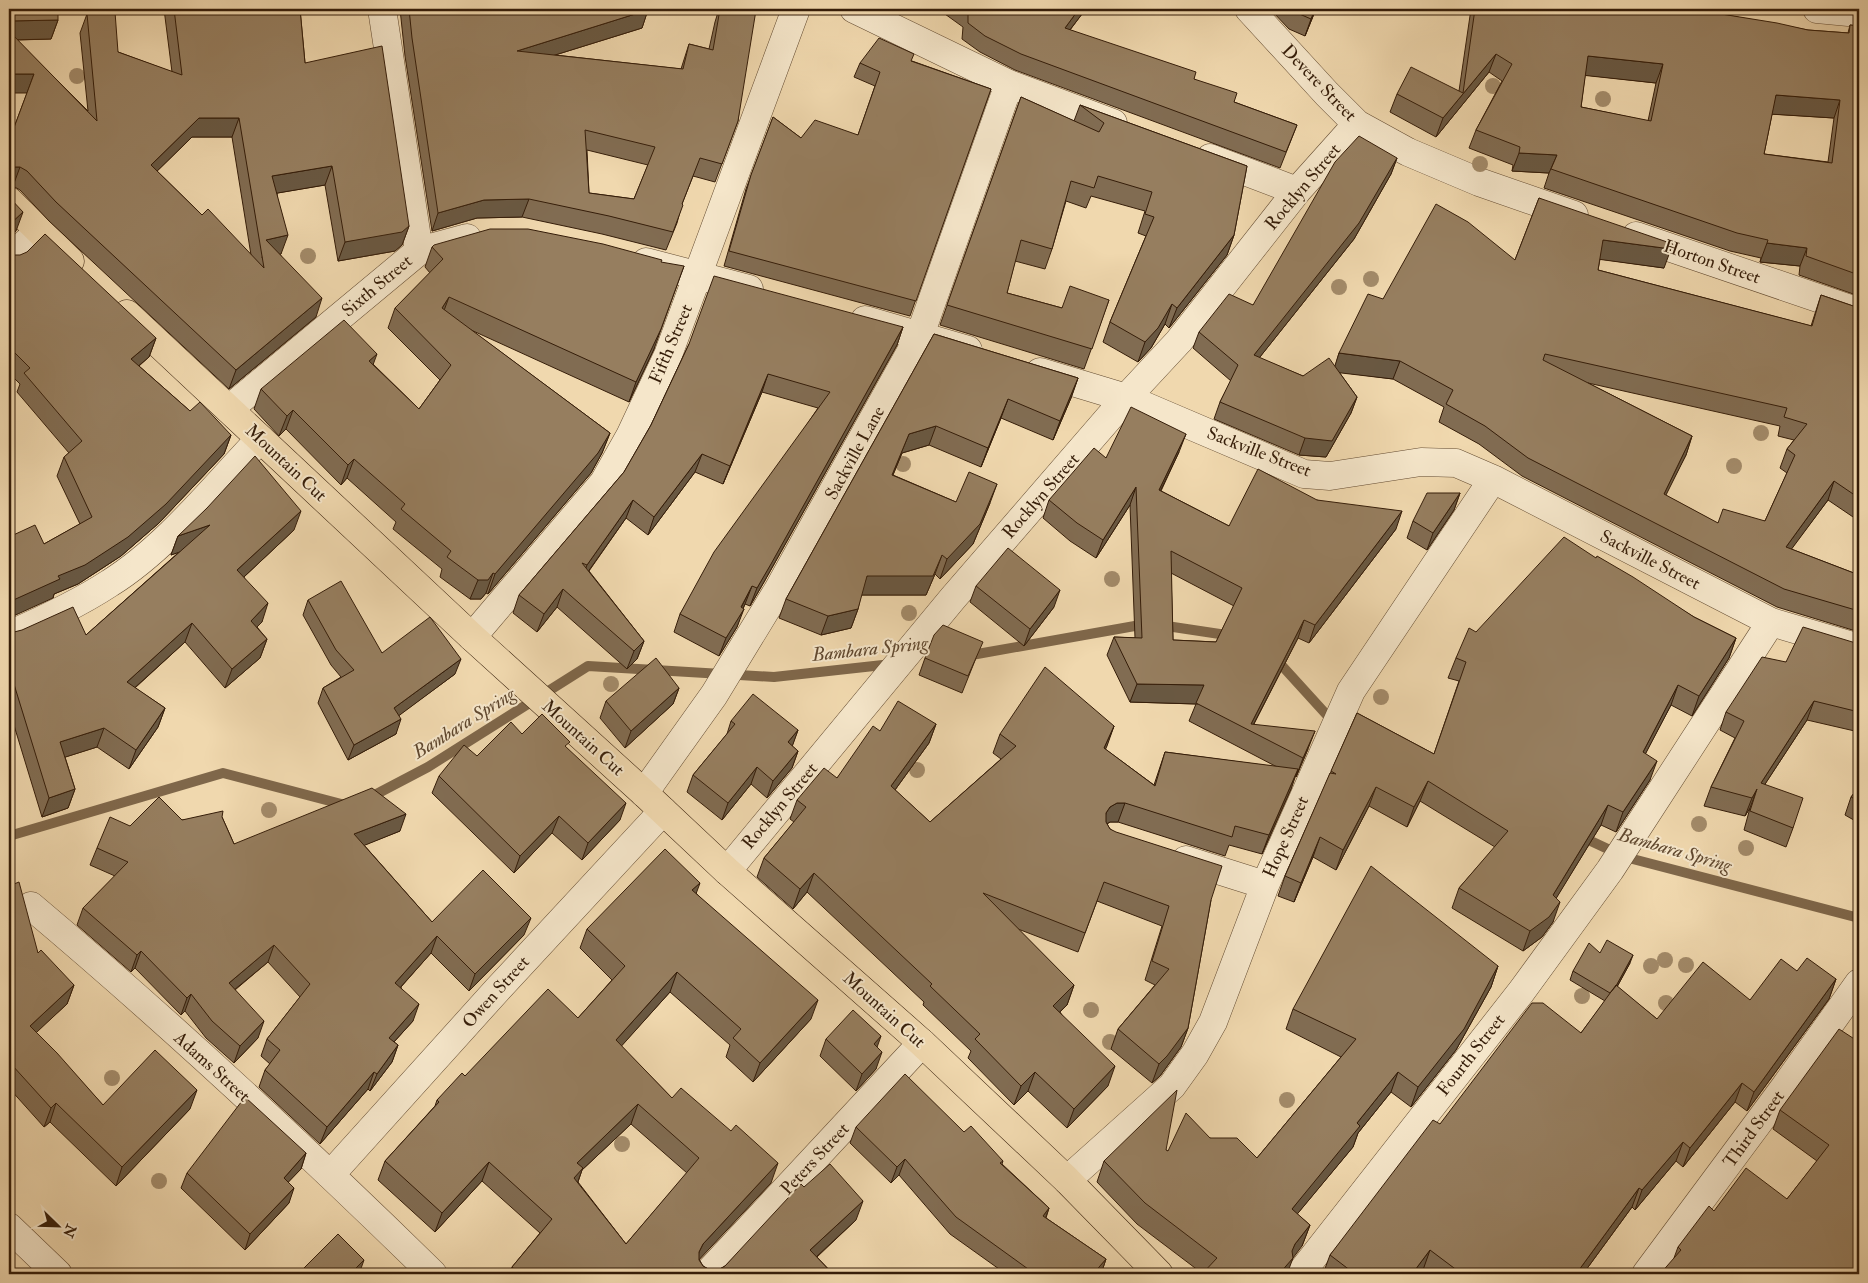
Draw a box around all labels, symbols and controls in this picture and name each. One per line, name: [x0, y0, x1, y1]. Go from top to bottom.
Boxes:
street label: Devere Street: [1276, 40, 1362, 127]
street label: Rocklyn Street: [1260, 139, 1346, 235]
street label: Horton Street: [1661, 235, 1764, 289]
street label: Sixth Street: [337, 250, 417, 322]
street label: Fifth Street: [644, 301, 698, 387]
street label: Sackville Lane: [820, 402, 890, 504]
street label: Mountain Cut: [240, 419, 332, 507]
street label: Sackville Street: [1204, 422, 1314, 482]
street label: Rocklyn Street: [997, 448, 1085, 544]
street label: Sackville Street: [1596, 525, 1704, 595]
water label: Bambara Spring: [810, 631, 930, 667]
water label: Bambara Spring: [407, 681, 521, 765]
street label: Mountain Cut: [537, 695, 629, 781]
street label: Rocklyn Street: [737, 758, 823, 854]
street label: Hope Street: [1258, 792, 1314, 881]
water label: Bambara Spring: [1615, 822, 1735, 878]
street label: Owen Street: [457, 951, 535, 1033]
street label: Mountain Cut: [838, 967, 930, 1053]
street label: Fourth Street: [1432, 1009, 1510, 1101]
street label: Adams Street: [168, 1026, 255, 1107]
street label: Third Street: [1718, 1086, 1790, 1172]
street label: Peters Street: [776, 1118, 855, 1200]
north arrow: [32, 1200, 82, 1250]
text: N: [59, 1221, 80, 1240]

